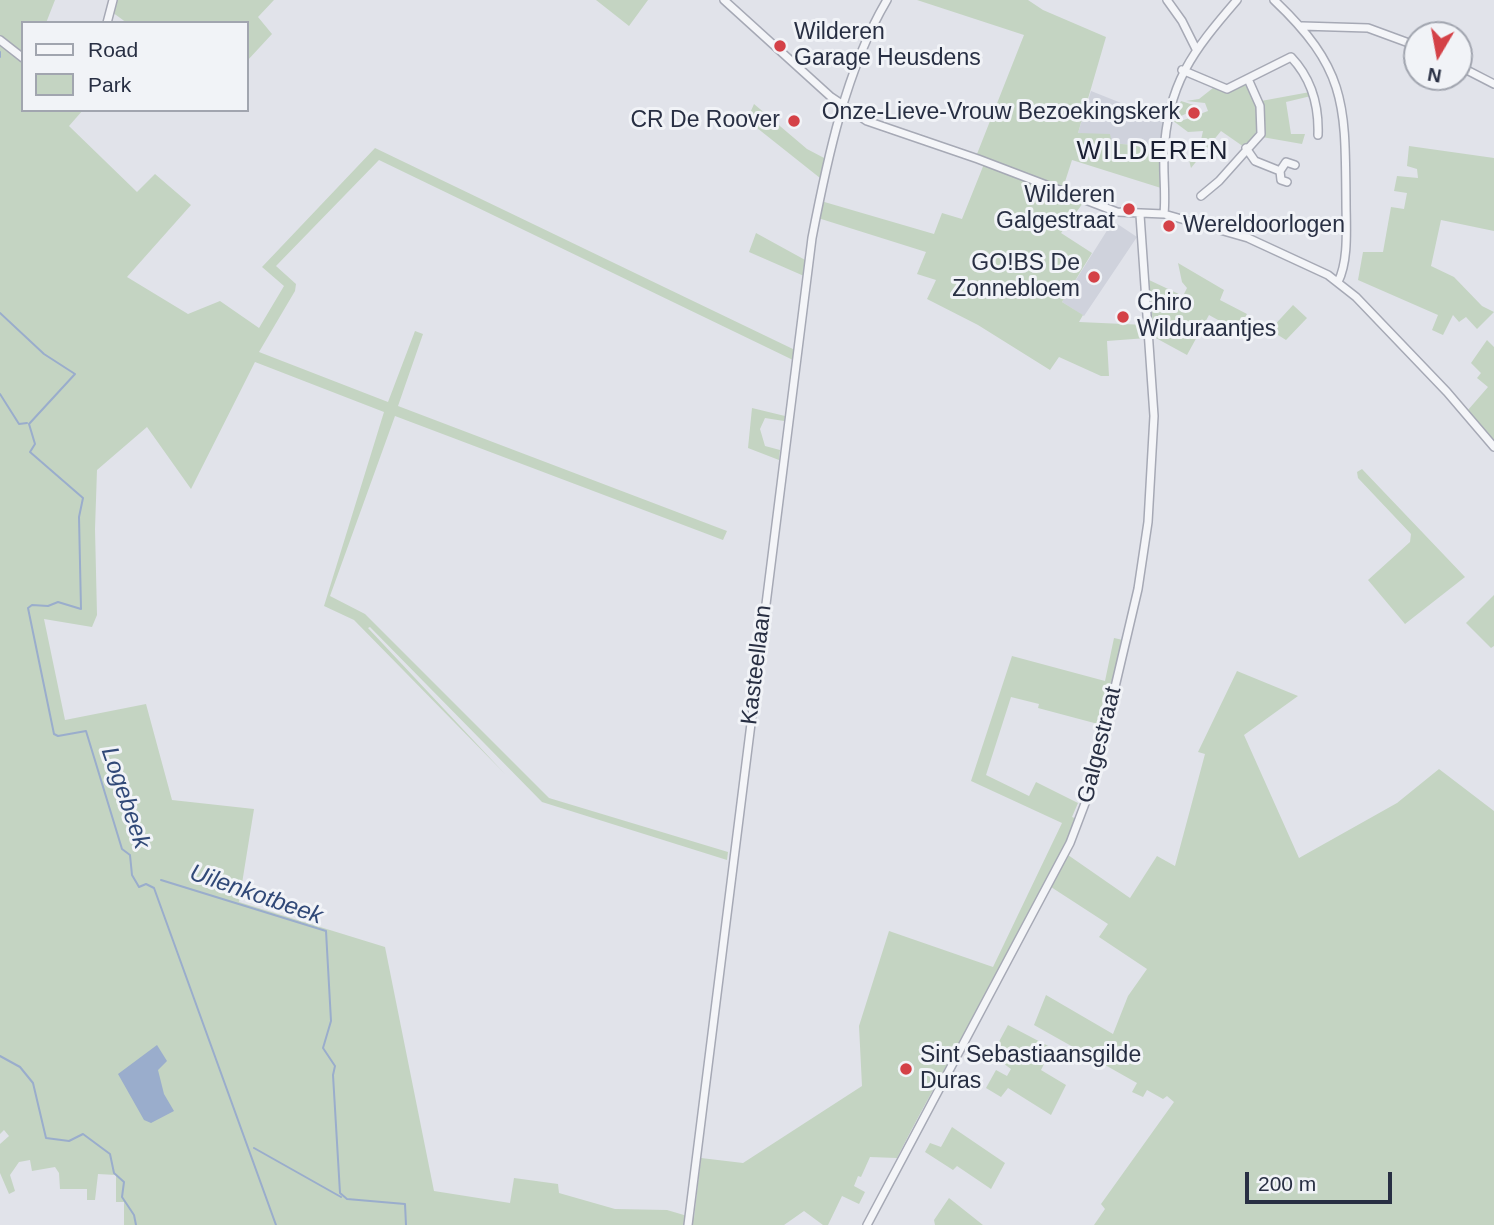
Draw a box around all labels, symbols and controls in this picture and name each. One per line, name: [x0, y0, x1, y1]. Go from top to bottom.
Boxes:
place label: Wilderen Garage Heusdens: [794, 19, 981, 73]
legend: [21, 21, 248, 112]
north arrow: [1403, 21, 1473, 91]
text: Road: [88, 38, 138, 61]
marker: Wilderen Garage Heusdens: [772, 38, 788, 54]
text: N: [1426, 64, 1443, 87]
text: Park: [88, 73, 131, 96]
place label: Onze-Lieve-Vrouw Bezoekingskerk: [822, 99, 1180, 127]
marker: Onze-Lieve-Vrouw Bezoekingskerk: [1186, 105, 1202, 121]
place label: CR De Roover: [630, 107, 780, 135]
marker: CR De Roover: [786, 113, 802, 129]
district label: WILDEREN: [1077, 136, 1229, 168]
place label: Wilderen Galgestraat: [996, 182, 1115, 236]
marker: Wilderen Galgestraat: [1121, 201, 1137, 217]
place label: Wereldoorlogen: [1183, 212, 1345, 240]
marker: Wereldoorlogen: [1161, 218, 1177, 234]
place label: GO!BS De Zonnebloem: [952, 250, 1080, 304]
marker: GO!BS De Zonnebloem: [1086, 269, 1102, 285]
place label: Chiro Wilduraantjes: [1137, 290, 1276, 344]
marker: Chiro Wilduraantjes: [1115, 309, 1131, 325]
street label: Kasteellaan: [736, 604, 778, 726]
street label: Galgestraat: [1072, 684, 1128, 806]
water label: Logebeek: [94, 743, 156, 853]
water label: Uilenkotbeek: [186, 859, 326, 931]
place label: Sint Sebastiaansgilde Duras: [920, 1042, 1141, 1096]
marker: Sint Sebastiaansgilde Duras: [898, 1061, 914, 1077]
scale bar: [1249, 1158, 1396, 1202]
text: 200 m: [1258, 1172, 1316, 1195]

